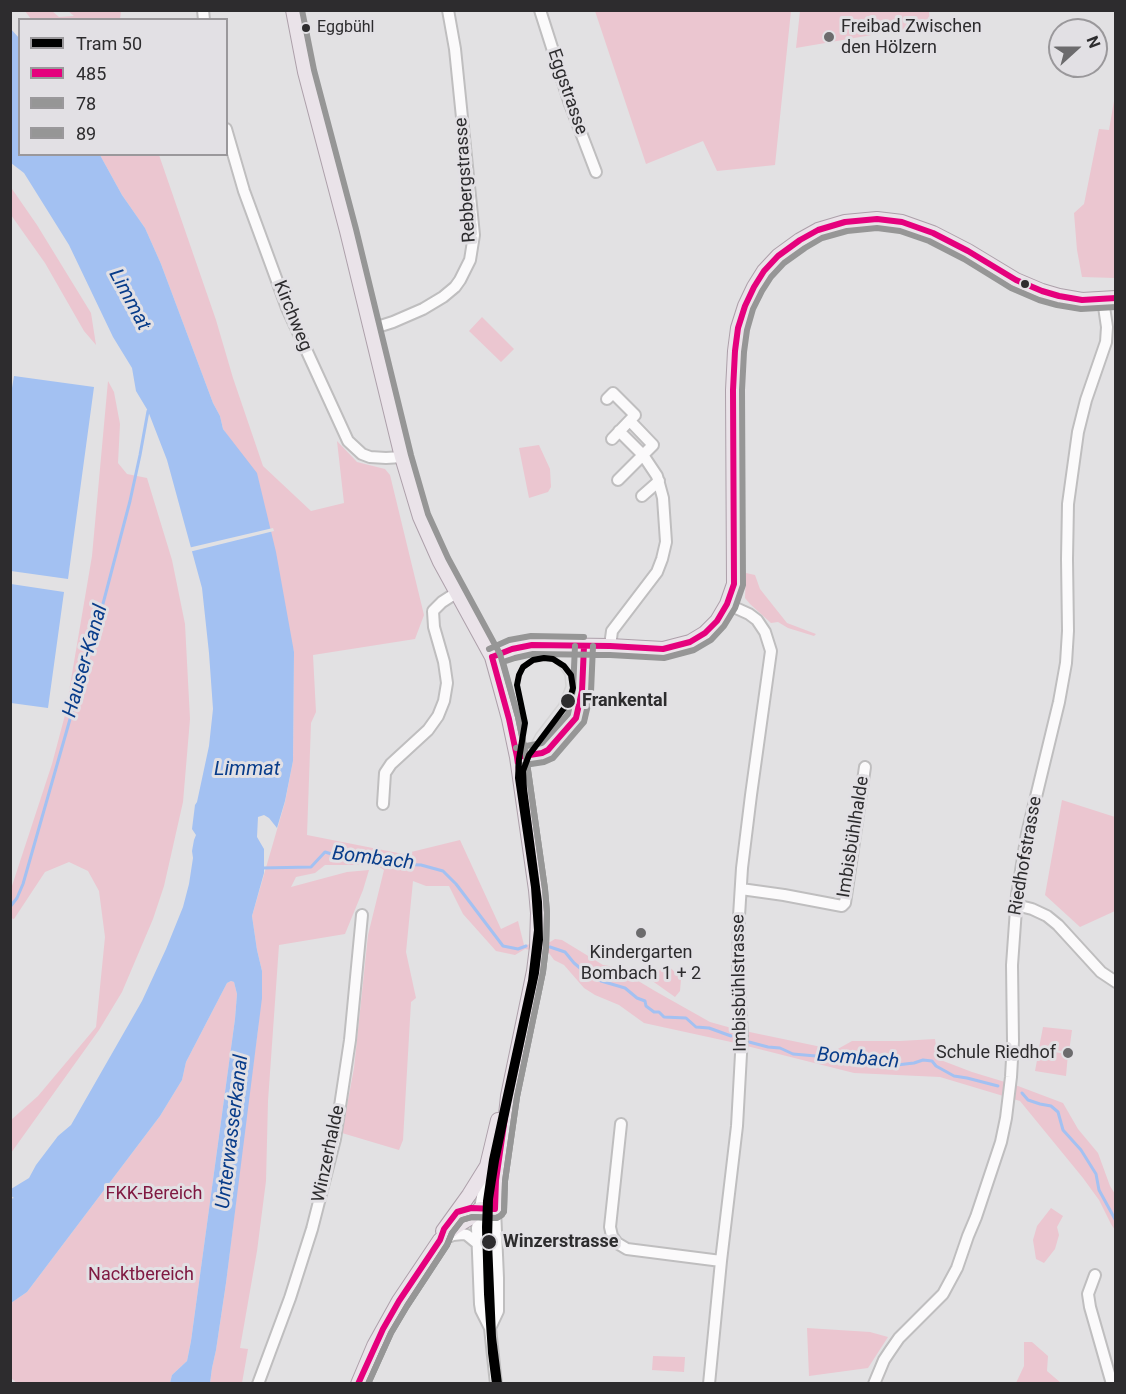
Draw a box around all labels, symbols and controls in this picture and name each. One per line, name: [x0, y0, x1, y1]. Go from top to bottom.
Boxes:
place label: Freibad Zwischen den Hölzern: [841, 16, 982, 58]
legend: [18, 18, 228, 156]
place label: Eggbühl: [317, 18, 374, 38]
north arrow: [1048, 18, 1108, 78]
marker: Eggbühl: [300, 22, 312, 34]
marker: Freibad Zwischen den Hölzern: [822, 30, 836, 44]
text: Tram 50: [76, 33, 142, 54]
text: N: [1083, 33, 1104, 51]
street label: Eggstrasse: [542, 46, 592, 138]
text: 485: [76, 63, 106, 84]
text: 78: [76, 93, 96, 114]
street label: Rebbergstrasse: [451, 117, 481, 243]
text: 89: [76, 123, 96, 144]
water label: Limmat: [103, 265, 155, 335]
street label: Kirchweg: [268, 278, 316, 354]
unlabelled marker: [1019, 278, 1031, 290]
water label: Hauser-Kanal: [58, 602, 114, 720]
place label: Frankental: [582, 690, 667, 712]
marker: Frankental: [559, 692, 577, 710]
water label: Limmat: [214, 758, 280, 782]
street label: Imbisbühlhalde: [834, 775, 874, 899]
street label: Riedhofstrasse: [1005, 795, 1047, 917]
water label: Bombach: [331, 842, 415, 876]
street label: Imbisbühlstrasse: [728, 914, 752, 1052]
marker: Kindergarten Bombach 1 + 2: [634, 926, 648, 940]
place label: Kindergarten Bombach 1 + 2: [581, 942, 701, 984]
place label: Schule Riedhof: [936, 1042, 1056, 1064]
water label: Bombach: [816, 1043, 900, 1075]
marker: Schule Riedhof: [1061, 1046, 1075, 1060]
water label: Unterwasserkanal: [212, 1054, 254, 1210]
street label: Winzerhalde: [308, 1104, 350, 1204]
park label: FKK-Bereich: [106, 1183, 202, 1205]
place label: Winzerstrasse: [503, 1231, 618, 1253]
marker: Winzerstrasse: [480, 1233, 498, 1251]
park label: Nacktbereich: [88, 1264, 194, 1286]

